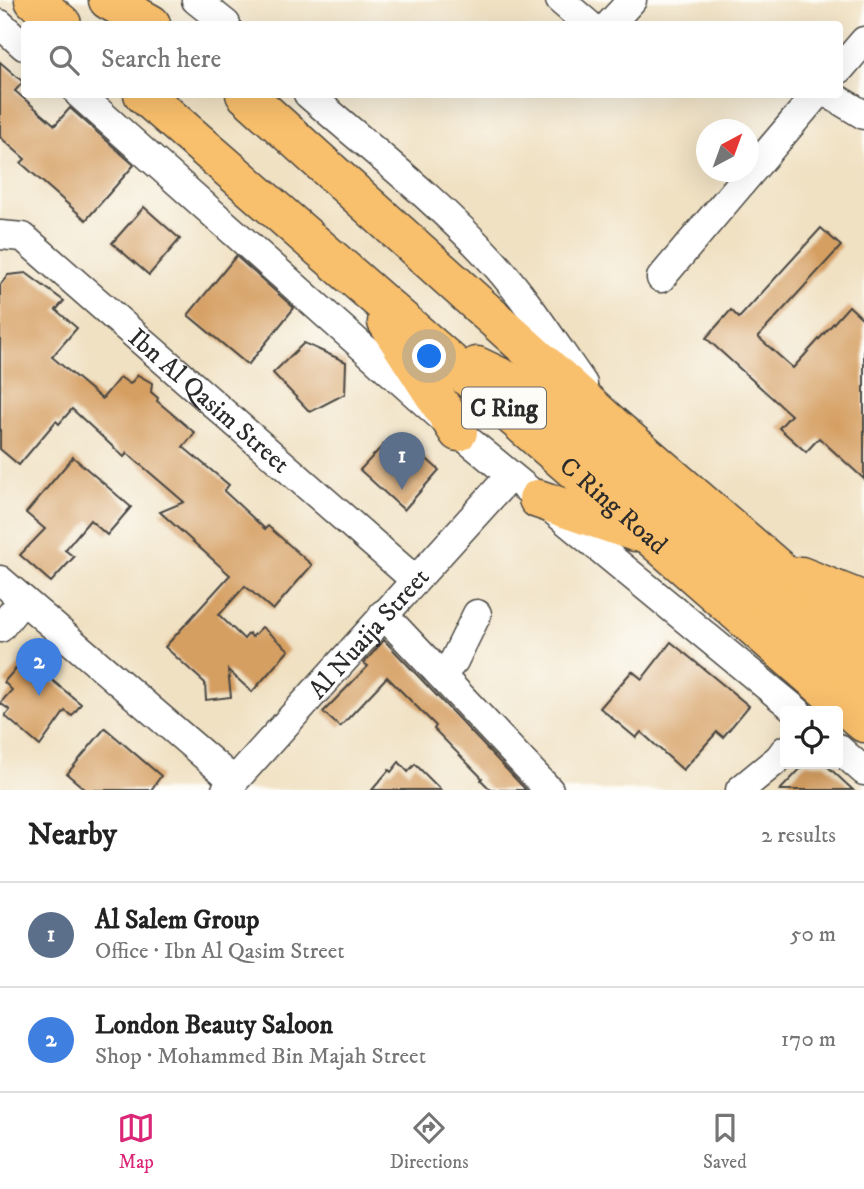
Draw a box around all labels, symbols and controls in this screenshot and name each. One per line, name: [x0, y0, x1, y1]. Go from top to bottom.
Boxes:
search box: [21, 21, 843, 98]
icon: search: [45, 41, 83, 79]
text: Search here: [101, 43, 221, 76]
north arrow: [696, 119, 759, 182]
street label: Ibn Al Qasim Street: [121, 322, 296, 481]
your location: [412, 339, 446, 373]
road number: C Ring: [462, 388, 546, 428]
pin: 1: [379, 432, 425, 490]
street label: C Ring Road: [552, 450, 674, 562]
street label: Al Nuaija Street: [302, 561, 437, 706]
pin: 2: [16, 638, 62, 696]
map controls: [780, 706, 843, 769]
button: locate: [780, 706, 843, 769]
text: Nearby: [28, 817, 117, 854]
text: 2 results: [761, 821, 836, 850]
text: Al Salem Group: [95, 904, 259, 937]
text: 1: [47, 920, 55, 949]
text: 50 m: [790, 920, 836, 949]
text: Office · Ibn Al Qasim Street: [95, 937, 345, 966]
text: London Beauty Saloon: [95, 1009, 333, 1042]
text: 2: [45, 1025, 57, 1054]
text: 170 m: [781, 1025, 836, 1054]
text: Shop · Mohammed Bin Majah Street: [95, 1042, 426, 1071]
tab: Map: [117, 1109, 155, 1174]
tab: Directions: [390, 1109, 469, 1174]
tab: Saved: [703, 1109, 747, 1174]

